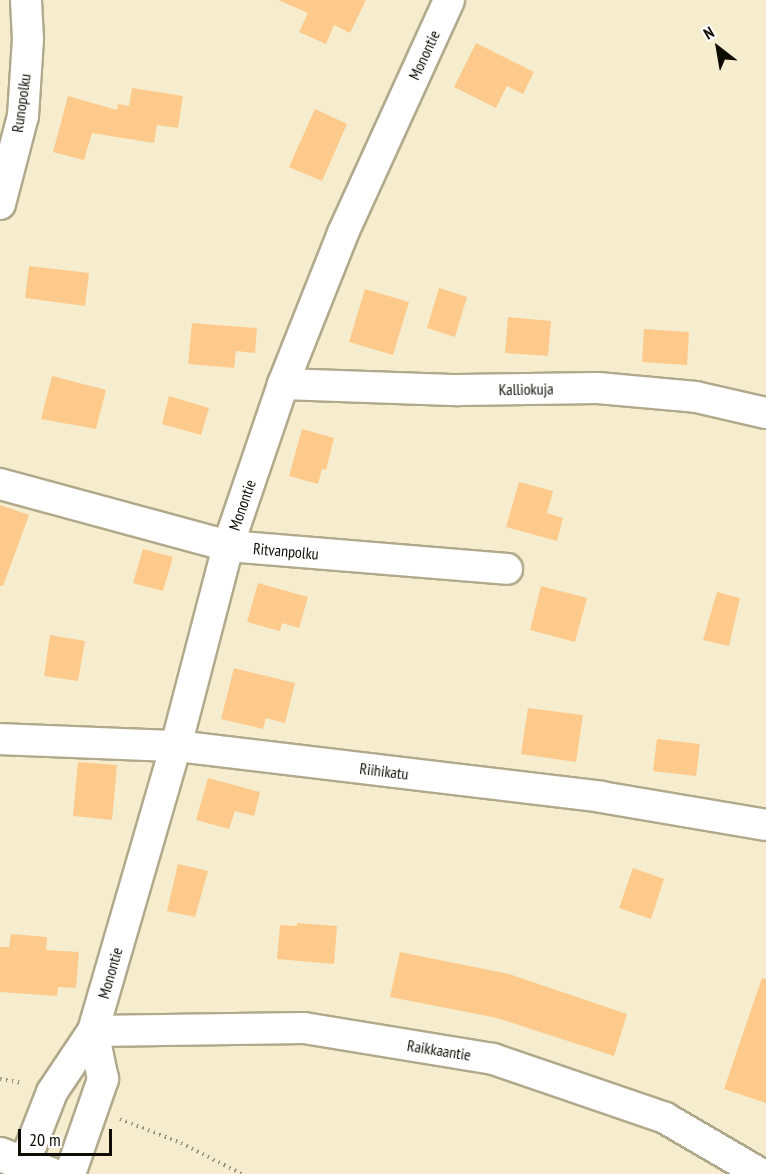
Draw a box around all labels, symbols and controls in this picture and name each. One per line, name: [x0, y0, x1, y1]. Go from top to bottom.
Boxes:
north arrow: [688, 18, 748, 78]
text: N: [700, 22, 718, 43]
street label: Monontie: [404, 27, 444, 83]
street label: Runopolku: [7, 72, 35, 134]
street label: Kalliokuja: [498, 379, 554, 399]
street label: Monontie: [224, 477, 260, 533]
street label: Ritvanpolku: [252, 539, 320, 563]
street label: Riihikatu: [358, 758, 410, 784]
street label: Monontie: [94, 945, 126, 1001]
street label: Raikkaantie: [406, 1035, 472, 1065]
scale bar: [21, 1117, 116, 1155]
text: 20 m: [29, 1128, 61, 1151]

